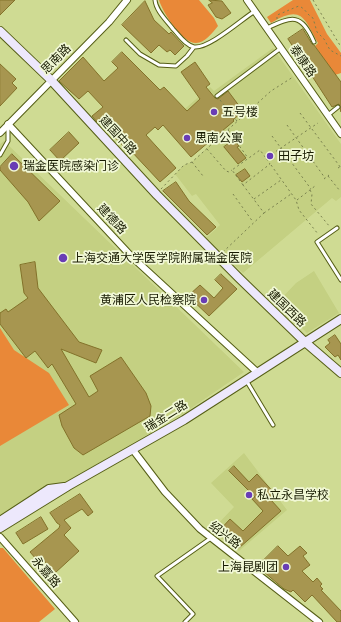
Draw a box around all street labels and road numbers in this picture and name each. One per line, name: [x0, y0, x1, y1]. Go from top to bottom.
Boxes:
street label: 思南路: [38, 41, 74, 77]
street label: 泰康路: [287, 42, 319, 80]
street label: 建国中路: [96, 113, 140, 157]
street label: 建德路: [94, 201, 130, 237]
street label: 建国西路: [265, 286, 309, 330]
street label: 瑞金二路: [142, 397, 190, 435]
street label: 绍兴路: [206, 518, 244, 552]
street label: 永嘉路: [29, 554, 63, 590]

